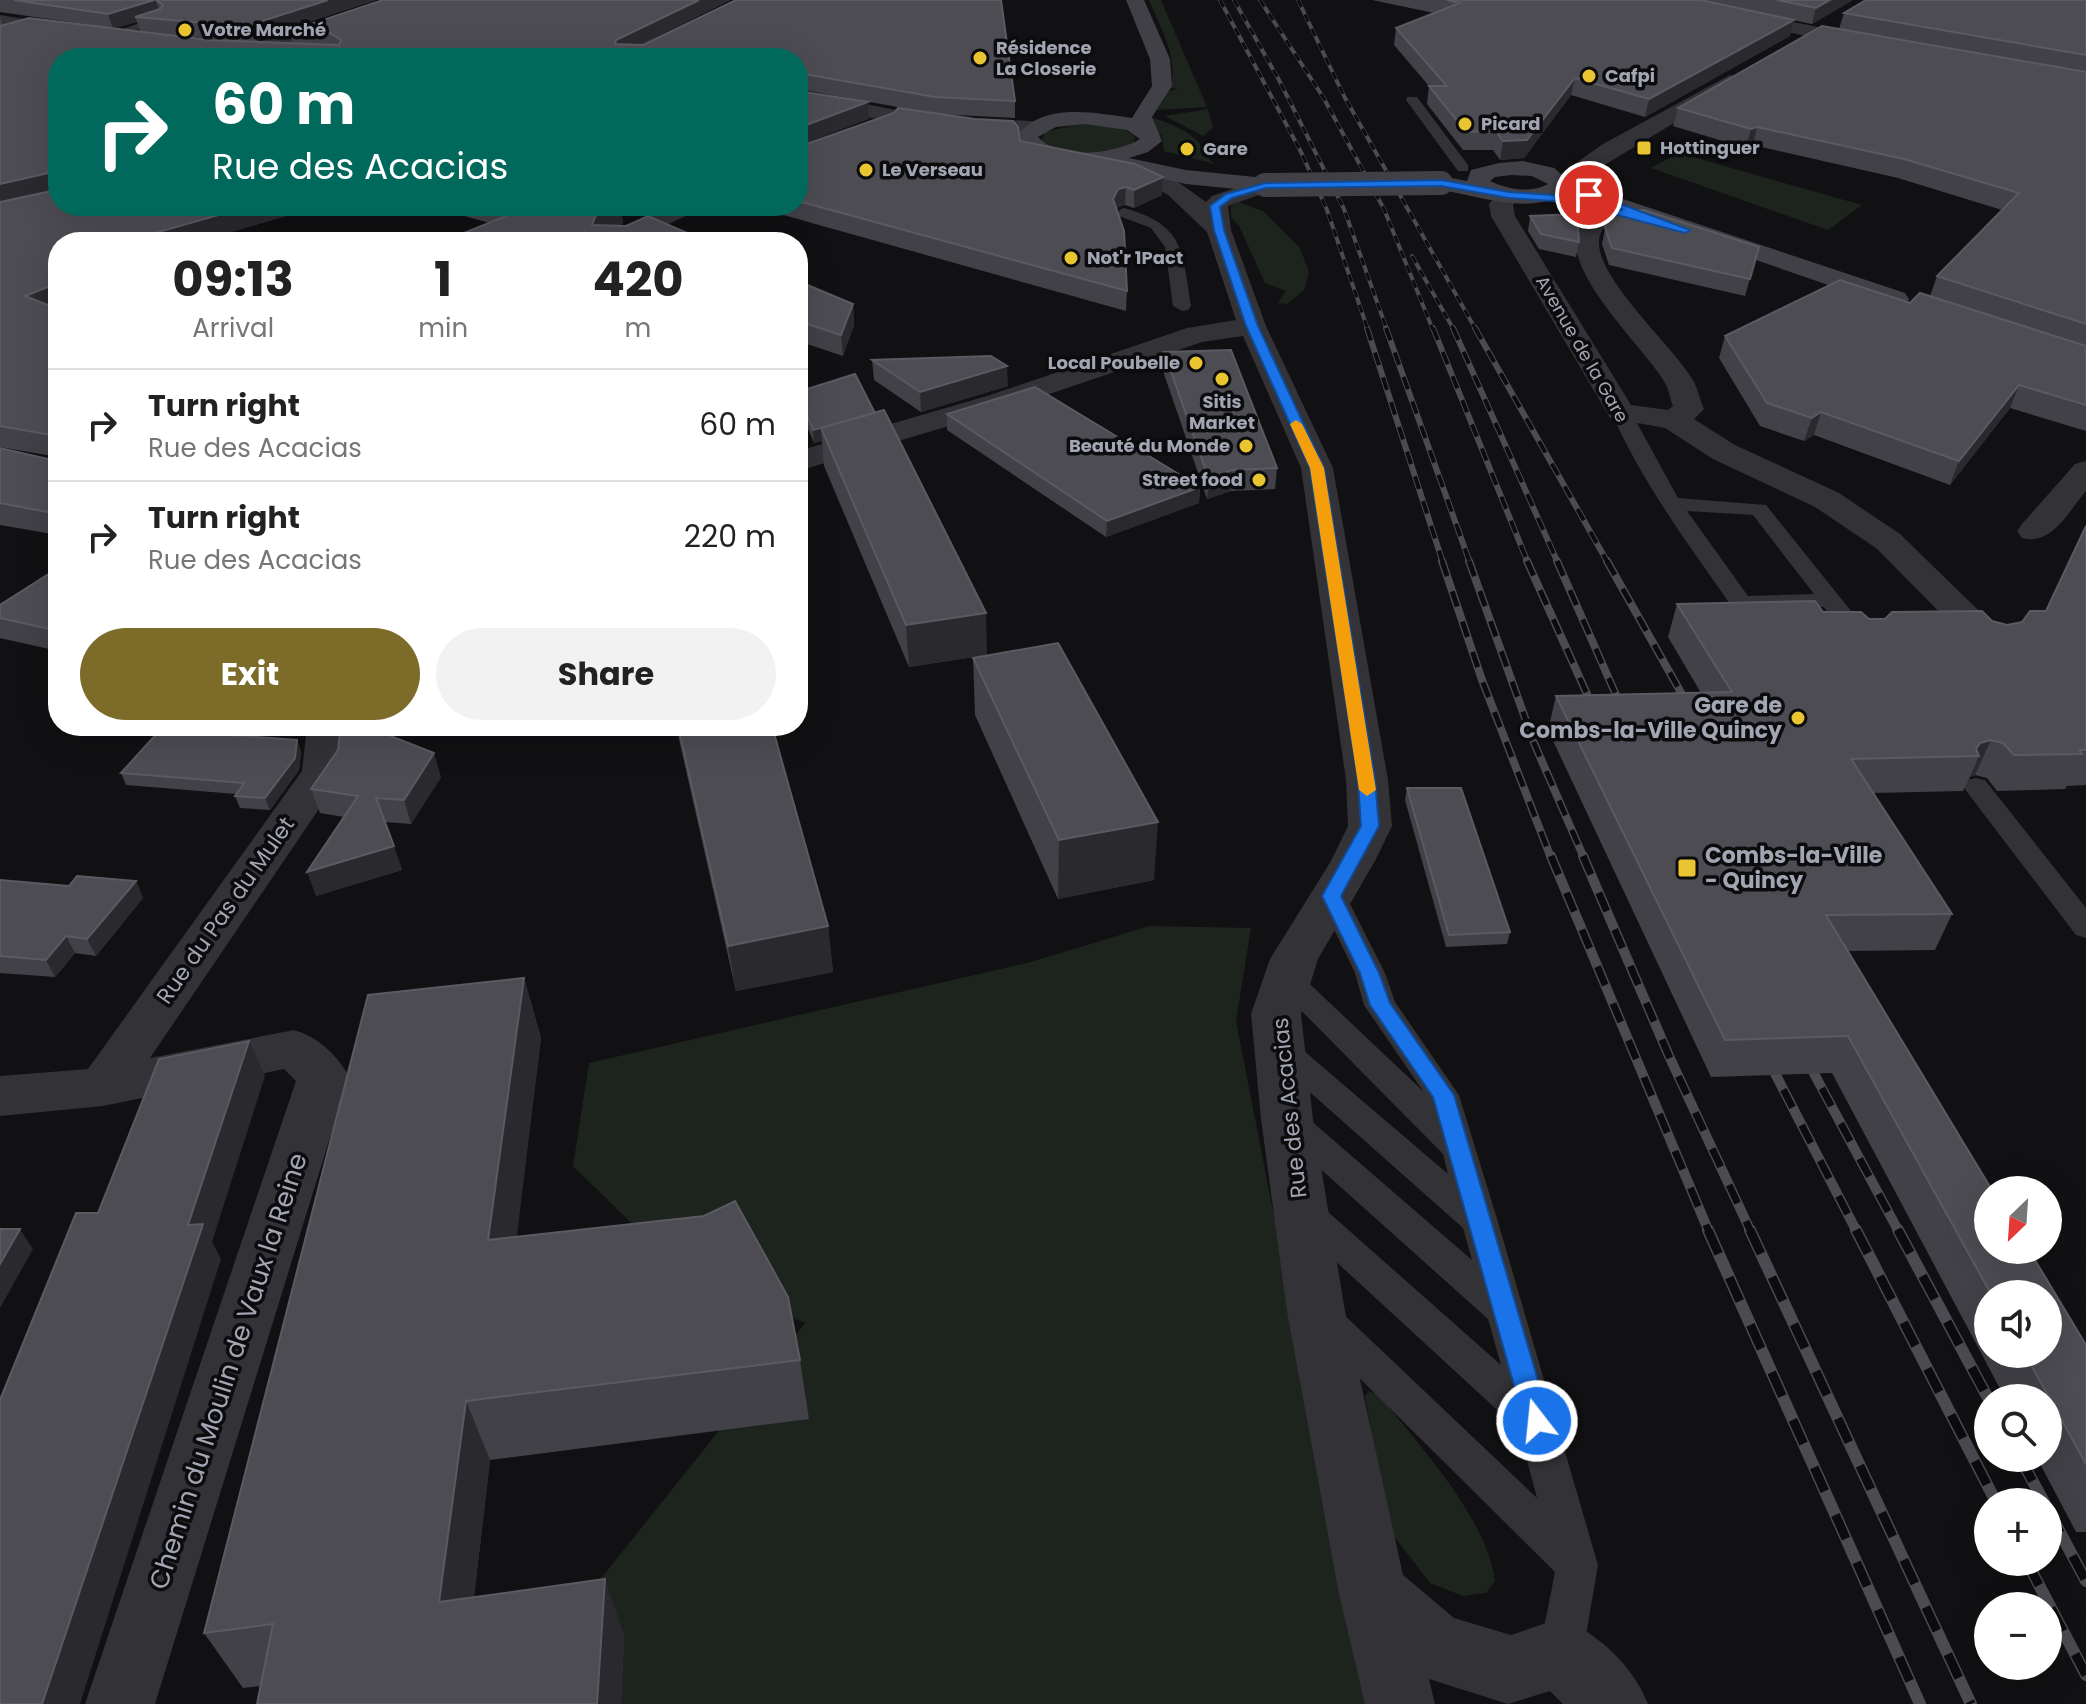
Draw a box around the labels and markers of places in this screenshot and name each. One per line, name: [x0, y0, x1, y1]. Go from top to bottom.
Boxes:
place label: Votre Marché: [201, 17, 326, 42]
marker: Votre Marché: [176, 21, 194, 39]
place label: Résidence La Closerie: [996, 35, 1096, 81]
marker: Résidence La Closerie: [971, 49, 989, 67]
place label: Cafpi: [1605, 63, 1655, 88]
marker: Cafpi: [1580, 67, 1598, 85]
place label: Picard: [1481, 111, 1541, 136]
marker: Picard: [1456, 115, 1474, 133]
place label: Hottinguer: [1660, 135, 1760, 160]
place label: Gare: [1203, 136, 1248, 161]
marker: Hottinguer: [1635, 139, 1653, 157]
marker: Gare: [1178, 140, 1196, 158]
place label: Le Verseau: [882, 157, 983, 182]
marker: Le Verseau: [857, 161, 875, 179]
pin: [1555, 161, 1623, 229]
place label: Not'r 1Pact: [1087, 245, 1183, 270]
marker: Not'r 1Pact: [1062, 249, 1080, 267]
place label: Local Poubelle: [1048, 350, 1180, 375]
marker: Local Poubelle: [1187, 354, 1205, 372]
marker: Sitis Market: [1213, 370, 1231, 388]
place label: Sitis Market: [1189, 389, 1255, 435]
place label: Beauté du Monde: [1069, 433, 1230, 458]
marker: Beauté du Monde: [1237, 437, 1255, 455]
place label: Street food: [1142, 467, 1243, 492]
marker: Street food: [1250, 471, 1268, 489]
place label: Gare de Combs-la-Ville Quincy: [1519, 690, 1782, 746]
marker: Gare de Combs-la-Ville Quincy: [1789, 709, 1807, 727]
place label: Combs-la-Ville - Quincy: [1705, 840, 1882, 896]
marker: Combs-la-Ville - Quincy: [1676, 857, 1698, 879]

